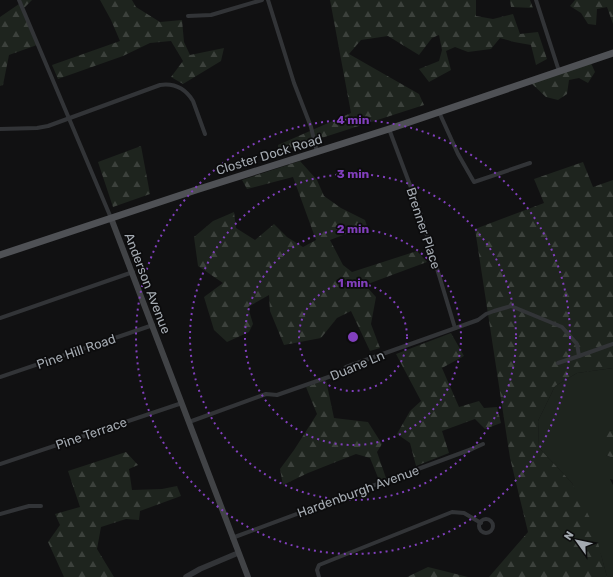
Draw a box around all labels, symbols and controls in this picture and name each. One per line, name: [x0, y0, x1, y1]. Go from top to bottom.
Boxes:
text: 4 min: [337, 113, 370, 127]
street label: Closter Dock Road: [214, 131, 324, 178]
text: 3 min: [337, 167, 370, 181]
street label: Brenner Place: [403, 186, 444, 271]
text: 2 min: [337, 222, 370, 236]
street label: Anderson Avenue: [121, 231, 174, 336]
text: 1 min: [338, 276, 369, 290]
centre of rings: [346, 330, 360, 344]
street label: Pine Hill Road: [35, 331, 118, 372]
street label: Duane Ln: [328, 347, 387, 384]
street label: Pine Terrace: [54, 414, 129, 453]
street label: Hardenburgh Avenue: [295, 462, 421, 521]
north arrow: [557, 521, 597, 561]
text: N: [561, 529, 577, 543]

